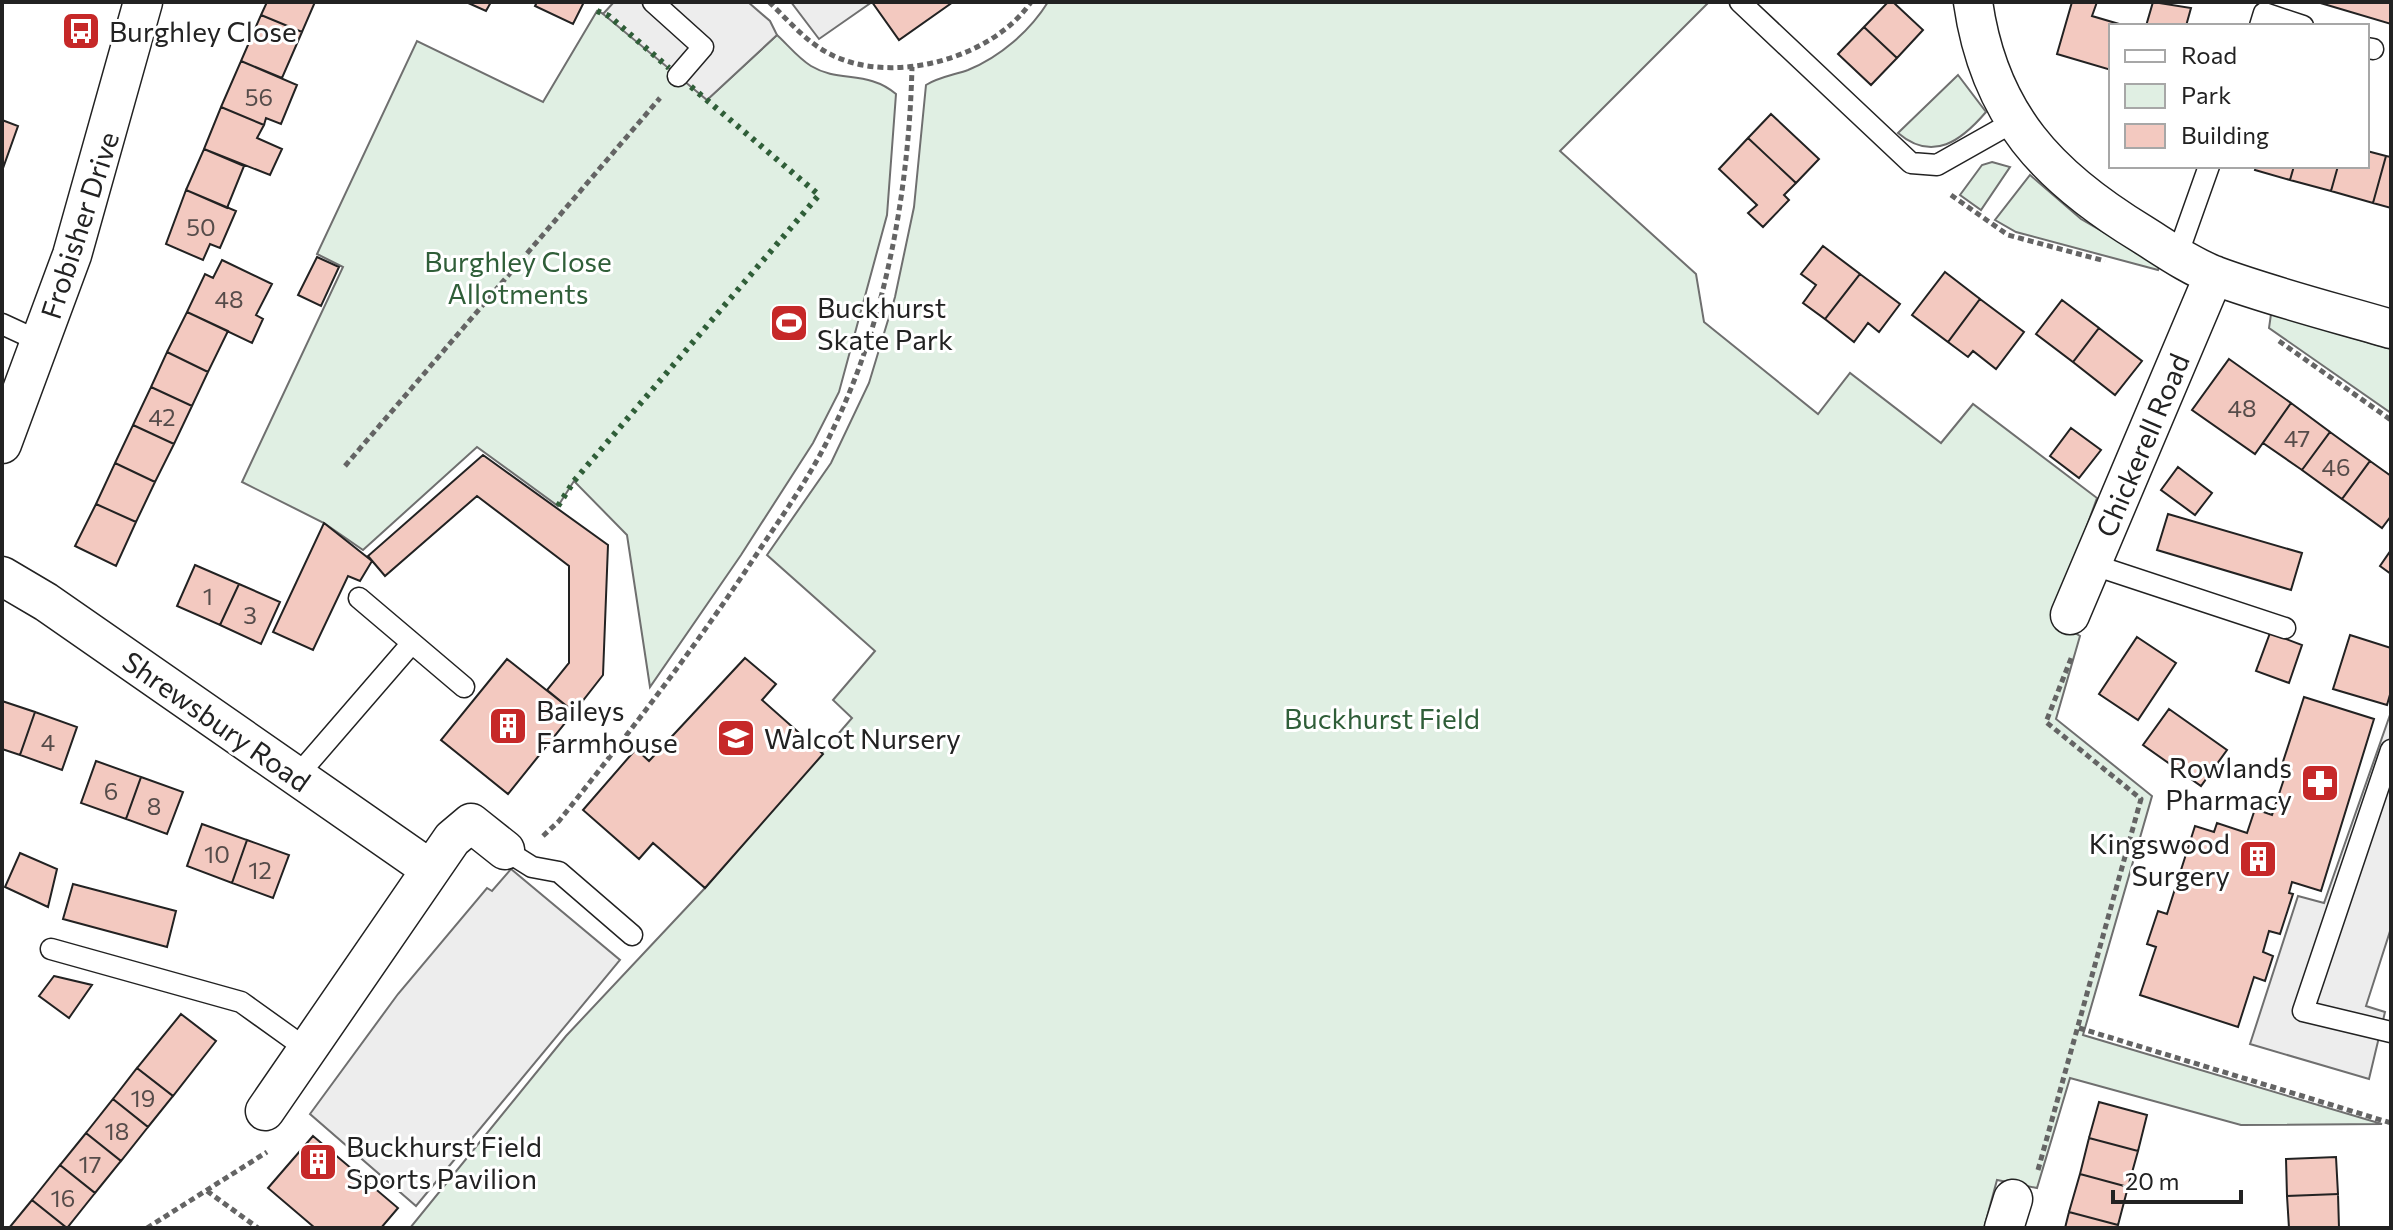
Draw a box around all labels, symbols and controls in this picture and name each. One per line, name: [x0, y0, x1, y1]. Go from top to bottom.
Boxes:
bus stop icon: Burghley Close: [60, 10, 102, 52]
place label: Burghley Close: [109, 14, 297, 48]
legend: [2109, 24, 2369, 168]
text: Road: [2181, 40, 2237, 69]
text: Park: [2181, 80, 2231, 109]
house number: 56: [245, 82, 273, 111]
text: Building: [2181, 120, 2269, 149]
street label: Frobisher Drive: [33, 127, 125, 323]
house number: 50: [186, 212, 216, 241]
park label: Burghley Close Allotments: [424, 244, 612, 310]
house number: 48: [215, 284, 243, 313]
place label: Buckhurst Skate Park: [817, 290, 953, 356]
sports icon: Buckhurst Skate Park: [768, 302, 810, 344]
street label: Chickerell Road: [2088, 348, 2196, 542]
house number: 48: [2228, 393, 2256, 422]
house number: 42: [148, 402, 176, 431]
house number: 47: [2284, 423, 2310, 452]
house number: 46: [2322, 452, 2350, 481]
house number: 1: [203, 581, 213, 610]
house number: 3: [243, 600, 257, 629]
street label: Shrewsbury Road: [117, 644, 317, 798]
place label: Baileys Farmhouse: [536, 693, 678, 759]
park label: Buckhurst Field: [1284, 701, 1480, 735]
building icon: Baileys Farmhouse: [487, 705, 529, 747]
school or university icon: Walcot Nursery: [715, 717, 757, 759]
place label: Walcot Nursery: [764, 721, 961, 755]
house number: 4: [41, 727, 55, 756]
place label: Rowlands Pharmacy: [2165, 750, 2292, 816]
pharmacy icon: Rowlands Pharmacy: [2299, 762, 2341, 804]
house number: 6: [104, 776, 118, 805]
house number: 8: [147, 791, 161, 820]
place label: Kingswood Surgery: [2089, 826, 2230, 892]
building icon: Kingswood Surgery: [2237, 838, 2279, 880]
house number: 10: [204, 839, 230, 868]
house number: 12: [248, 855, 272, 884]
house number: 19: [131, 1083, 155, 1112]
house number: 18: [105, 1116, 129, 1145]
place label: Buckhurst Field Sports Pavilion: [346, 1129, 542, 1195]
building icon: Buckhurst Field Sports Pavilion: [297, 1141, 339, 1183]
house number: 17: [79, 1149, 101, 1178]
scale bar: [2113, 1154, 2241, 1204]
text: 20 m: [2125, 1166, 2179, 1195]
house number: 16: [51, 1183, 75, 1212]

